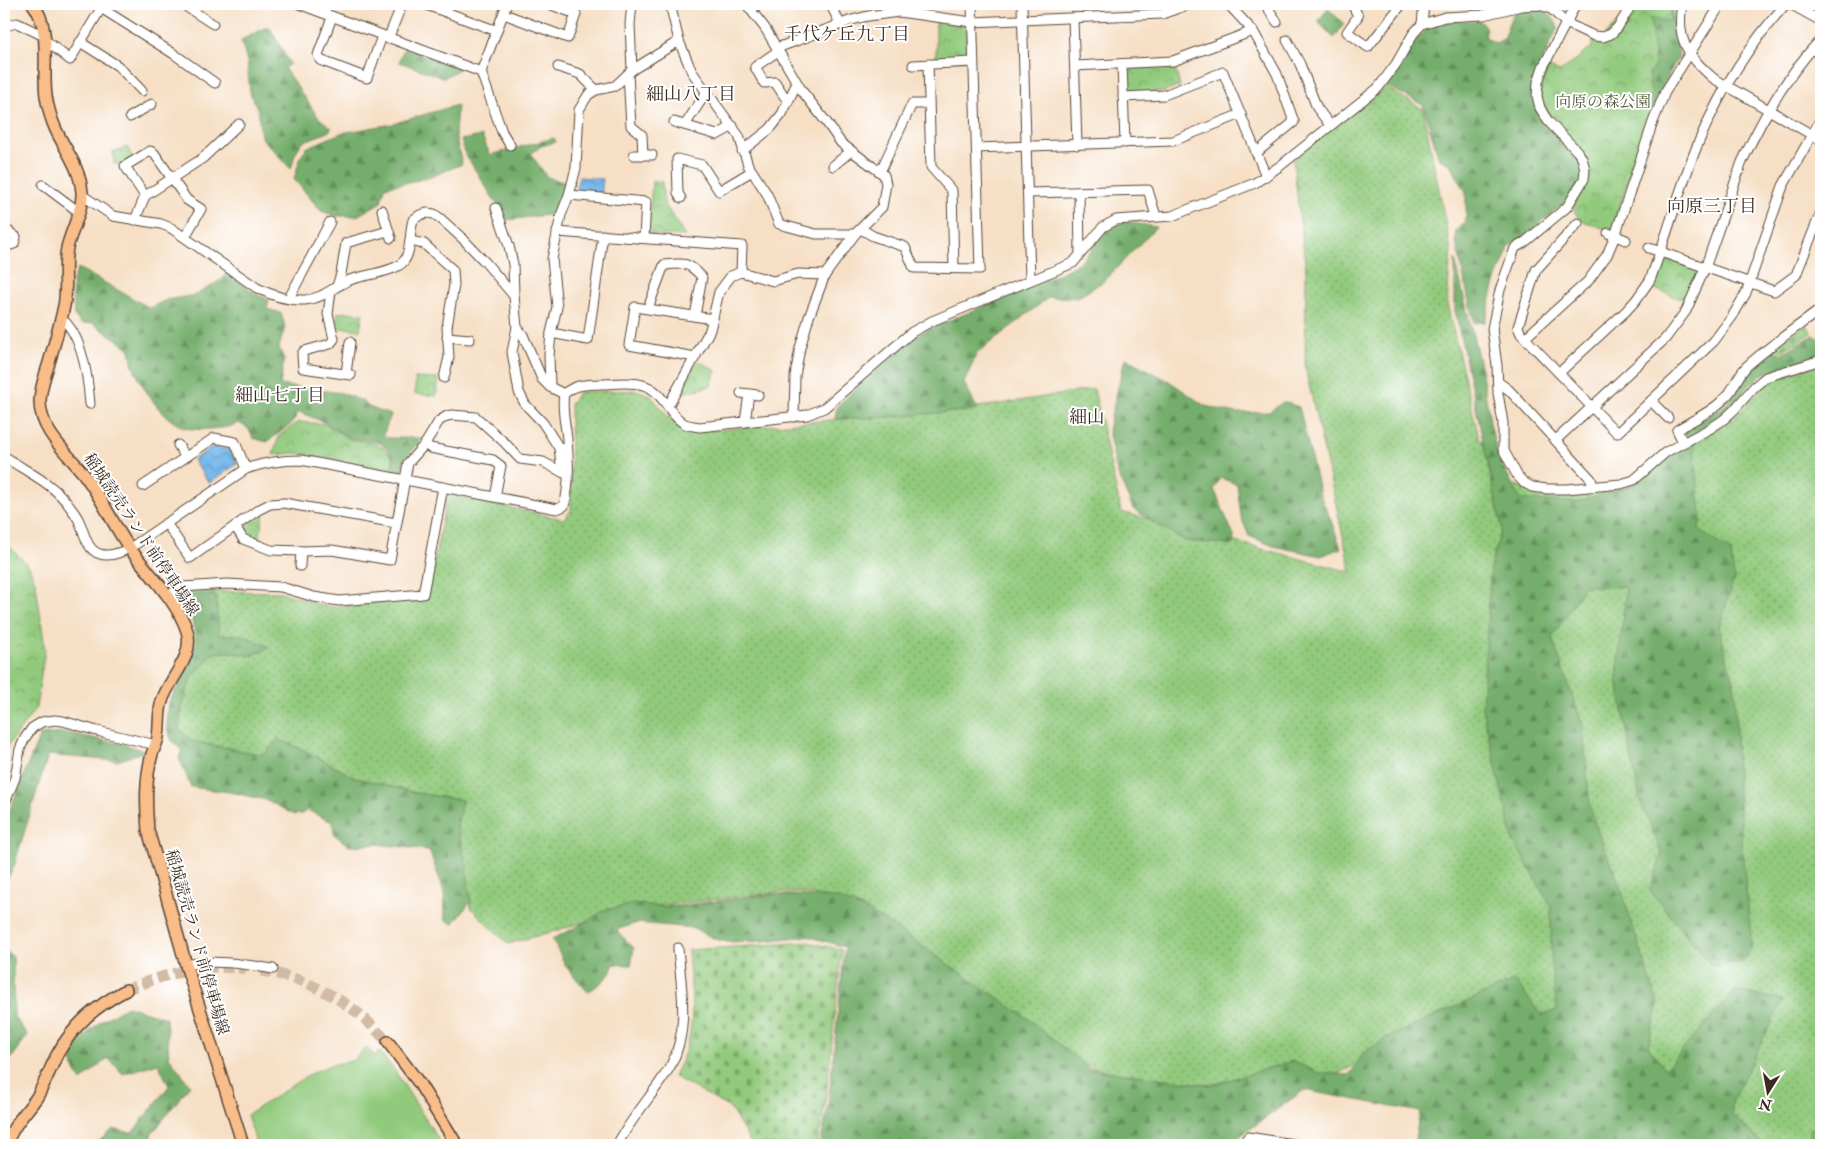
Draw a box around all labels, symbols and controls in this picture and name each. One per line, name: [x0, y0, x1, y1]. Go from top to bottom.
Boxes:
district label: 千代ケ丘九丁目: [784, 23, 910, 46]
district label: 細山八丁目: [646, 83, 736, 106]
park label: 向原の森公園: [1555, 92, 1651, 112]
district label: 向原三丁目: [1667, 195, 1757, 218]
district label: 細山七丁目: [235, 384, 325, 407]
district label: 細山: [1069, 406, 1105, 429]
street label: 稲城読売ランド前停車場線: [79, 449, 203, 620]
street label: 稲城読売ランド前停車場線: [161, 847, 233, 1037]
north arrow: [1742, 1066, 1792, 1116]
text: N: [1757, 1095, 1774, 1114]

